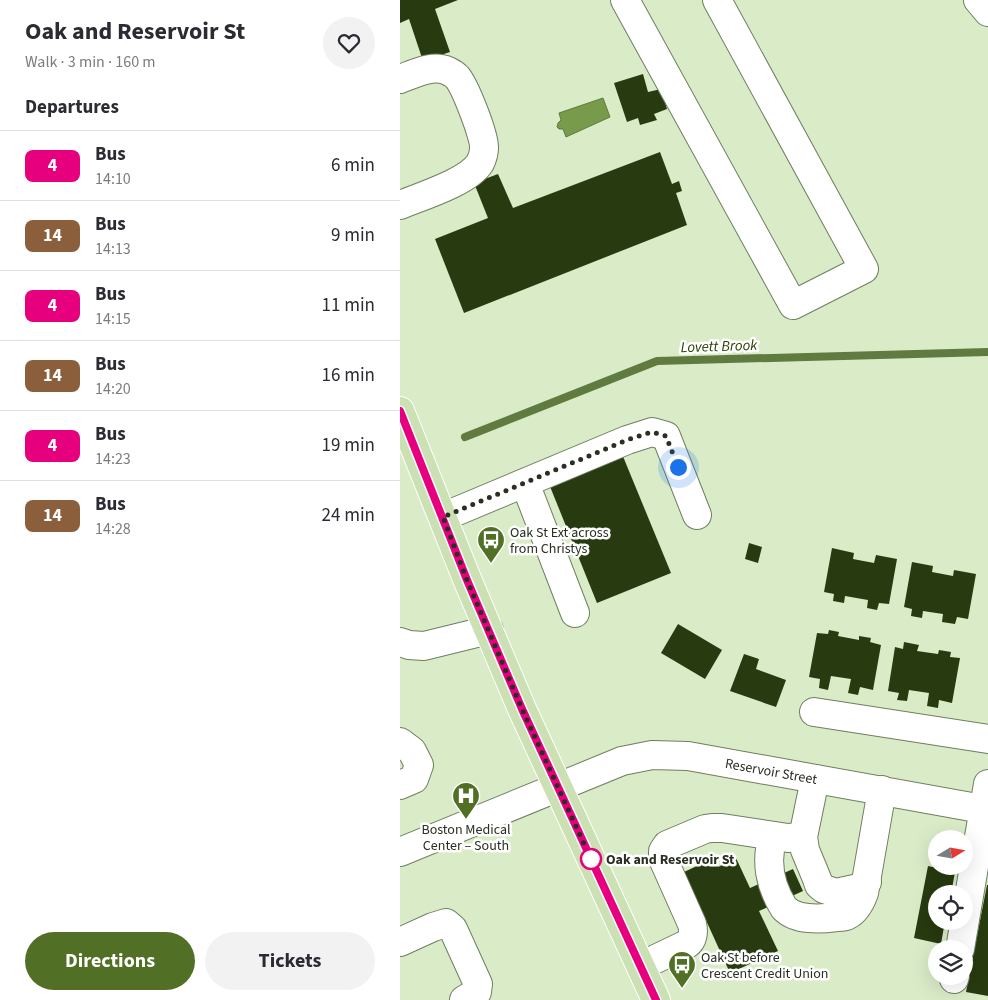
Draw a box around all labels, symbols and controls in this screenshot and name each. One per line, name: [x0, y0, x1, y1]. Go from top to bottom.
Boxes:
text: Oak and Reservoir St: [25, 14, 245, 49]
button: heart: [323, 17, 375, 69]
text: Walk · 3 min · 160 m: [25, 51, 156, 73]
text: Departures: [25, 94, 119, 121]
text: Bus: [95, 141, 126, 168]
text: 6 min: [331, 152, 375, 179]
text: 4: [48, 153, 57, 178]
text: 14:10: [95, 168, 131, 190]
text: Bus: [95, 211, 126, 238]
text: 9 min: [331, 222, 375, 249]
text: 14: [43, 223, 62, 248]
text: 14:13: [95, 238, 131, 260]
text: Bus: [95, 281, 126, 308]
text: 11 min: [321, 292, 375, 319]
text: 4: [48, 293, 57, 318]
text: 14:15: [95, 308, 131, 330]
water label: Lovett Brook: [680, 335, 759, 358]
text: Bus: [95, 351, 126, 378]
text: 16 min: [321, 362, 375, 389]
text: 14: [43, 363, 62, 388]
text: 14:20: [95, 378, 131, 400]
text: Bus: [95, 421, 126, 448]
text: 19 min: [321, 432, 375, 459]
text: 4: [48, 433, 57, 458]
text: 14:23: [95, 448, 131, 470]
your location: [666, 455, 691, 480]
text: Bus: [95, 491, 126, 518]
text: 24 min: [321, 502, 375, 529]
text: 14: [43, 503, 62, 528]
text: 14:28: [95, 518, 131, 540]
place label: Oak St Ext across from Christys: [510, 523, 609, 559]
bus stop icon: Oak St Ext across from Christys: [476, 525, 506, 564]
street label: Reservoir Street: [723, 754, 819, 790]
hospital icon: Boston Medical Center – South: [451, 781, 481, 820]
place label: Boston Medical Center – South: [421, 820, 511, 856]
north arrow: [928, 830, 972, 875]
map controls: [928, 830, 973, 985]
marker: Oak and Reservoir St: [580, 848, 602, 870]
place label: Oak and Reservoir St: [606, 850, 735, 870]
button: locate: [928, 885, 973, 930]
button: Directions: [25, 932, 195, 990]
button: Tickets: [205, 932, 375, 990]
button: layers: [928, 940, 973, 985]
place label: Oak St before Crescent Credit Union: [701, 948, 829, 984]
bus stop icon: Oak St before Crescent Credit Union: [667, 950, 697, 989]

